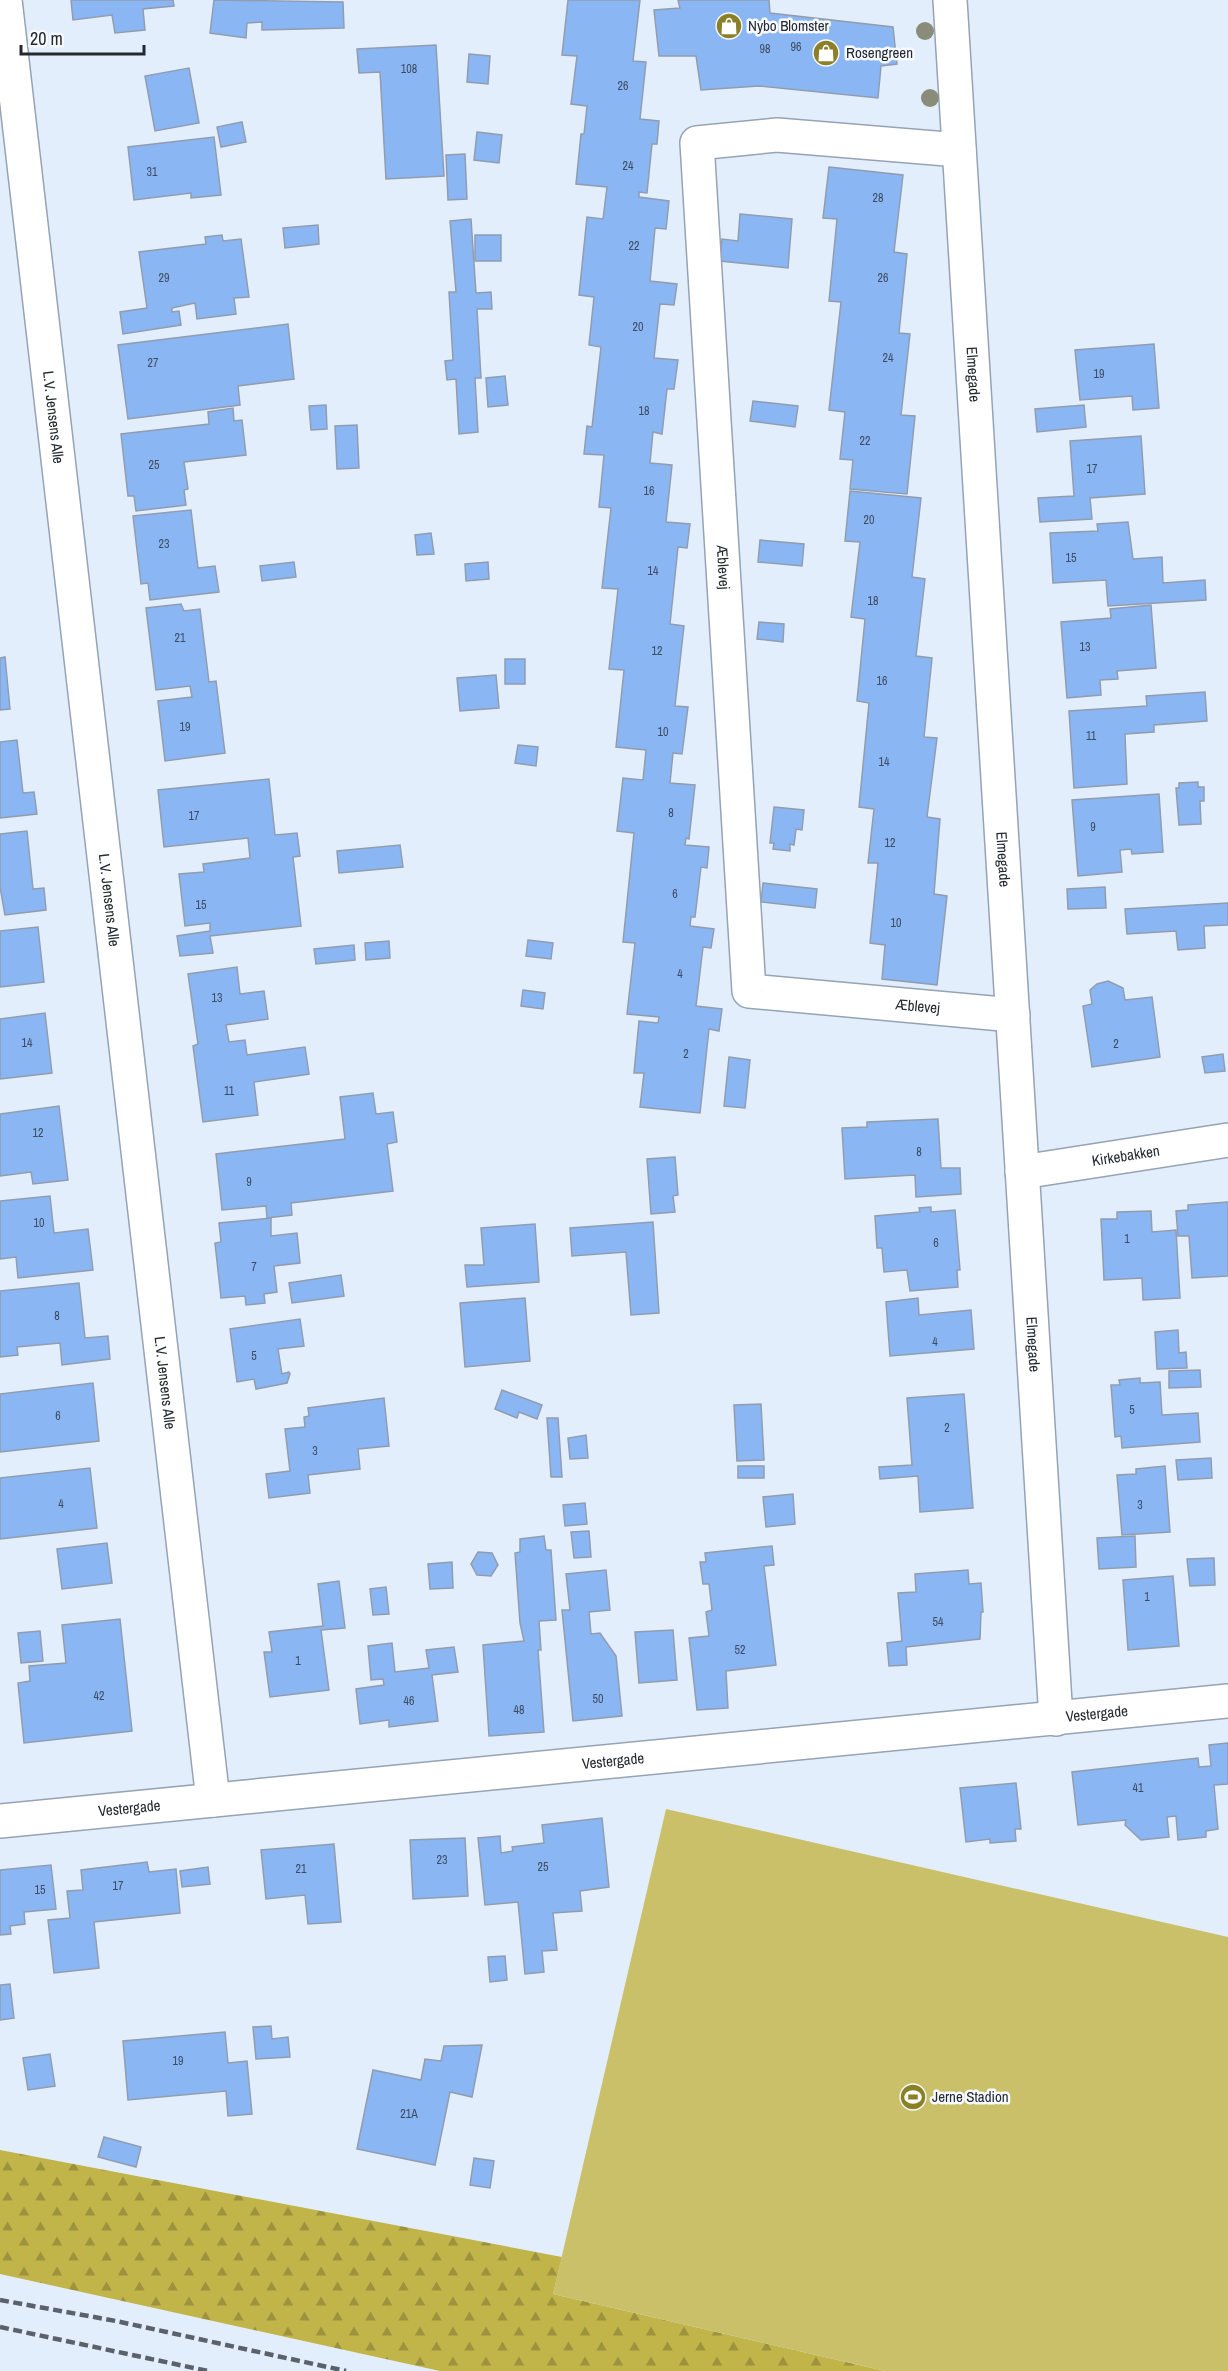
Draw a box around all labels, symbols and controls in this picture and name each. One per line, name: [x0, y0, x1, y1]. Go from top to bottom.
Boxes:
shop icon: Nybo Blomster: [714, 11, 744, 41]
place label: Nybo Blomster: [748, 15, 829, 36]
scale bar: [21, 18, 144, 56]
text: 20 m: [30, 26, 63, 51]
shop icon: Rosengreen: [811, 38, 841, 68]
house number: 96: [791, 39, 801, 55]
house number: 98: [760, 41, 770, 57]
place label: Rosengreen: [846, 42, 913, 63]
house number: 108: [401, 61, 417, 77]
house number: 26: [618, 78, 628, 94]
house number: 24: [623, 158, 634, 174]
house number: 31: [147, 164, 158, 180]
house number: 28: [873, 190, 883, 206]
house number: 22: [629, 238, 639, 254]
house number: 29: [159, 270, 169, 286]
house number: 26: [878, 270, 888, 286]
house number: 20: [633, 319, 643, 335]
street label: Elmegade: [961, 346, 986, 403]
house number: 24: [883, 350, 894, 366]
house number: 27: [148, 355, 159, 371]
house number: 19: [1094, 366, 1104, 382]
street label: L.V. Jensens Alle: [38, 370, 70, 465]
house number: 18: [639, 403, 649, 419]
house number: 22: [860, 433, 870, 449]
house number: 25: [149, 457, 160, 473]
house number: 17: [1087, 461, 1098, 477]
house number: 16: [644, 483, 654, 499]
house number: 20: [864, 512, 874, 528]
house number: 23: [159, 536, 169, 552]
street label: Æblevej: [712, 543, 735, 590]
house number: 15: [1066, 550, 1077, 566]
house number: 14: [648, 563, 659, 579]
house number: 18: [868, 593, 878, 609]
house number: 21: [175, 630, 186, 646]
house number: 13: [1080, 639, 1090, 655]
house number: 12: [652, 643, 662, 659]
house number: 16: [877, 673, 887, 689]
house number: 19: [180, 719, 190, 735]
house number: 10: [658, 724, 668, 740]
house number: 11: [1086, 728, 1097, 744]
house number: 14: [879, 754, 890, 770]
house number: 8: [668, 805, 674, 821]
house number: 17: [189, 808, 200, 824]
house number: 9: [1090, 819, 1096, 835]
street label: Elmegade: [991, 831, 1016, 888]
house number: 12: [885, 835, 895, 851]
street label: L.V. Jensens Alle: [94, 852, 125, 948]
house number: 6: [672, 886, 678, 902]
house number: 15: [196, 897, 207, 913]
house number: 10: [891, 915, 901, 931]
house number: 4: [677, 966, 683, 982]
house number: 13: [212, 990, 222, 1006]
street label: Æblevej: [894, 993, 941, 1018]
house number: 14: [22, 1035, 33, 1051]
house number: 2: [1113, 1036, 1119, 1052]
house number: 2: [683, 1046, 689, 1062]
house number: 11: [224, 1083, 235, 1099]
house number: 12: [33, 1125, 43, 1141]
street label: Kirkebakken: [1090, 1140, 1161, 1171]
house number: 8: [916, 1144, 922, 1160]
house number: 9: [246, 1174, 252, 1190]
house number: 10: [34, 1215, 44, 1231]
house number: 1: [1124, 1231, 1130, 1247]
house number: 6: [933, 1235, 939, 1251]
house number: 7: [251, 1259, 257, 1275]
house number: 8: [54, 1308, 60, 1324]
street label: Elmegade: [1021, 1316, 1046, 1373]
house number: 4: [932, 1334, 938, 1350]
street label: L.V. Jensens Alle: [149, 1335, 181, 1430]
house number: 5: [251, 1348, 257, 1364]
house number: 5: [1129, 1402, 1135, 1418]
house number: 6: [55, 1408, 61, 1424]
house number: 2: [944, 1420, 950, 1436]
house number: 3: [312, 1443, 318, 1459]
house number: 4: [58, 1496, 64, 1512]
house number: 3: [1137, 1497, 1143, 1513]
house number: 1: [1144, 1589, 1150, 1605]
house number: 54: [933, 1614, 944, 1630]
house number: 52: [735, 1642, 745, 1658]
house number: 1: [295, 1653, 301, 1669]
house number: 42: [94, 1688, 104, 1704]
house number: 50: [593, 1691, 603, 1707]
house number: 46: [404, 1693, 414, 1709]
street label: Vestergade: [1065, 1700, 1129, 1727]
house number: 48: [514, 1702, 524, 1718]
street label: Vestergade: [581, 1747, 645, 1774]
house number: 41: [1133, 1780, 1144, 1796]
street label: Vestergade: [97, 1794, 162, 1821]
house number: 23: [437, 1852, 447, 1868]
house number: 25: [538, 1859, 549, 1875]
house number: 21: [296, 1861, 307, 1877]
house number: 17: [113, 1878, 124, 1894]
house number: 15: [35, 1882, 46, 1898]
house number: 19: [173, 2053, 183, 2069]
sports icon: Jerne Stadion: [898, 2082, 928, 2112]
place label: Jerne Stadion: [932, 2086, 1009, 2107]
house number: 21A: [400, 2106, 418, 2122]

